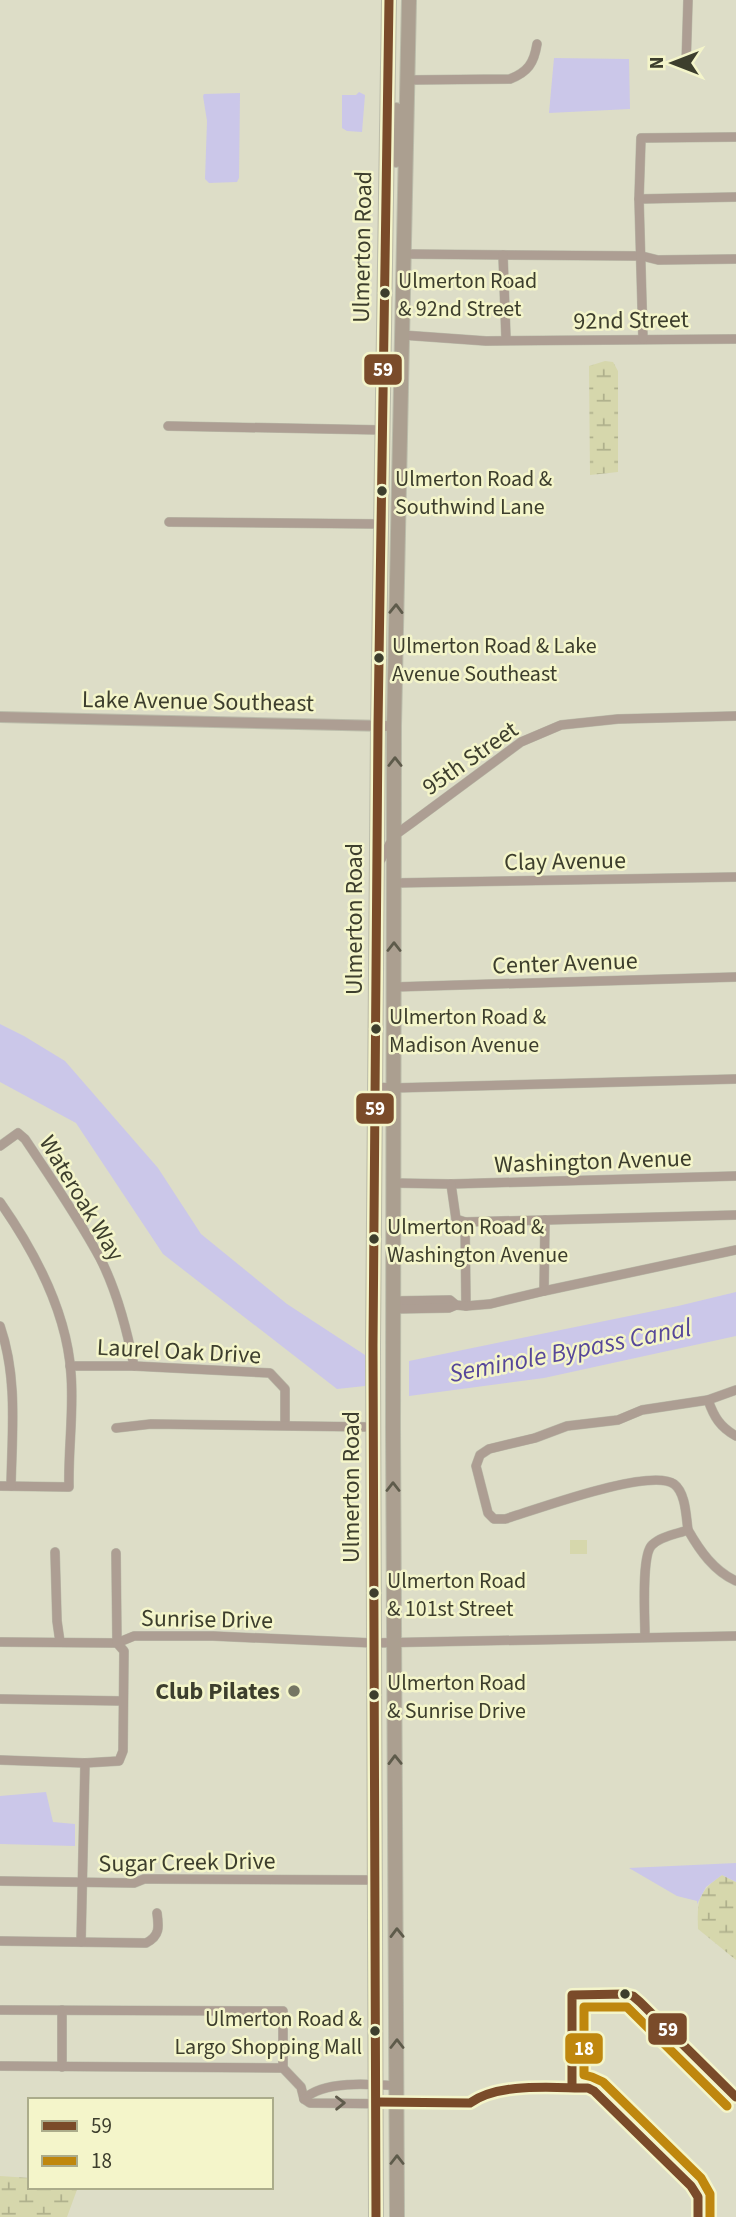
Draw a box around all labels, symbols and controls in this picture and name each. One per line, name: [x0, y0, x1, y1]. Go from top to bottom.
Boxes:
north arrow: [638, 28, 708, 98]
text: N: [644, 57, 671, 69]
street label: Ulmerton Road: [344, 171, 381, 323]
place label: Ulmerton Road & 92nd Street: [398, 265, 537, 325]
marker: Ulmerton Road & 92nd Street: [378, 286, 392, 300]
street label: 92nd Street: [573, 302, 689, 339]
line badge: 59: [363, 353, 403, 386]
text: 59: [373, 357, 393, 384]
place label: Ulmerton Road & Southwind Lane: [395, 463, 553, 523]
marker: Ulmerton Road & Southwind Lane: [375, 484, 389, 498]
one-way arrow: [389, 603, 404, 614]
place label: Ulmerton Road & Lake Avenue Southeast: [392, 630, 597, 690]
marker: Ulmerton Road & Lake Avenue Southeast: [372, 651, 386, 665]
street label: Lake Avenue Southeast: [82, 682, 314, 721]
street label: 95th Street: [415, 713, 525, 804]
one-way arrow: [387, 756, 403, 767]
street label: Ulmerton Road: [337, 843, 372, 995]
street label: Clay Avenue: [504, 843, 626, 880]
one-way arrow: [386, 941, 402, 951]
street label: Center Avenue: [492, 943, 638, 984]
place label: Ulmerton Road & Madison Avenue: [389, 1001, 547, 1061]
marker: Ulmerton Road & Madison Avenue: [369, 1022, 383, 1036]
line badge: 59: [355, 1092, 395, 1125]
text: 59: [365, 1096, 385, 1123]
street label: Wateroak Way: [30, 1129, 133, 1268]
street label: Washington Avenue: [494, 1141, 692, 1182]
place label: Ulmerton Road & Washington Avenue: [387, 1211, 568, 1271]
marker: Ulmerton Road & Washington Avenue: [367, 1232, 381, 1246]
water label: Seminole Bypass Canal: [446, 1309, 695, 1392]
street label: Laurel Oak Drive: [96, 1330, 262, 1373]
street label: Ulmerton Road: [334, 1411, 369, 1563]
one-way arrow: [385, 1482, 401, 1492]
place label: Ulmerton Road & 101st Street: [387, 1565, 526, 1625]
marker: Ulmerton Road & 101st Street: [367, 1586, 381, 1600]
street label: Sunrise Drive: [141, 1601, 273, 1638]
place label: Ulmerton Road & Sunrise Drive: [387, 1667, 526, 1727]
place label: Club Pilates: [155, 1674, 280, 1709]
marker: Club Pilates: [286, 1683, 302, 1699]
marker: Ulmerton Road & Sunrise Drive: [367, 1688, 381, 1702]
one-way arrow: [387, 1754, 403, 1764]
street label: Sugar Creek Drive: [98, 1843, 276, 1882]
one-way arrow: [389, 1928, 405, 1938]
unlabelled marker: [618, 1987, 632, 2001]
place label: Ulmerton Road & Largo Shopping Mall: [174, 2003, 363, 2063]
line badge: 59: [647, 2012, 688, 2046]
text: 59: [658, 2017, 678, 2044]
marker: Ulmerton Road & Largo Shopping Mall: [368, 2024, 382, 2038]
line badge: 18: [564, 2032, 604, 2065]
text: 18: [574, 2036, 594, 2063]
one-way arrow: [389, 2038, 405, 2048]
one-way arrow: [335, 2095, 346, 2111]
legend: [28, 2098, 273, 2189]
text: 59: [91, 2111, 112, 2141]
text: 18: [91, 2146, 112, 2176]
one-way arrow: [389, 2155, 405, 2165]

